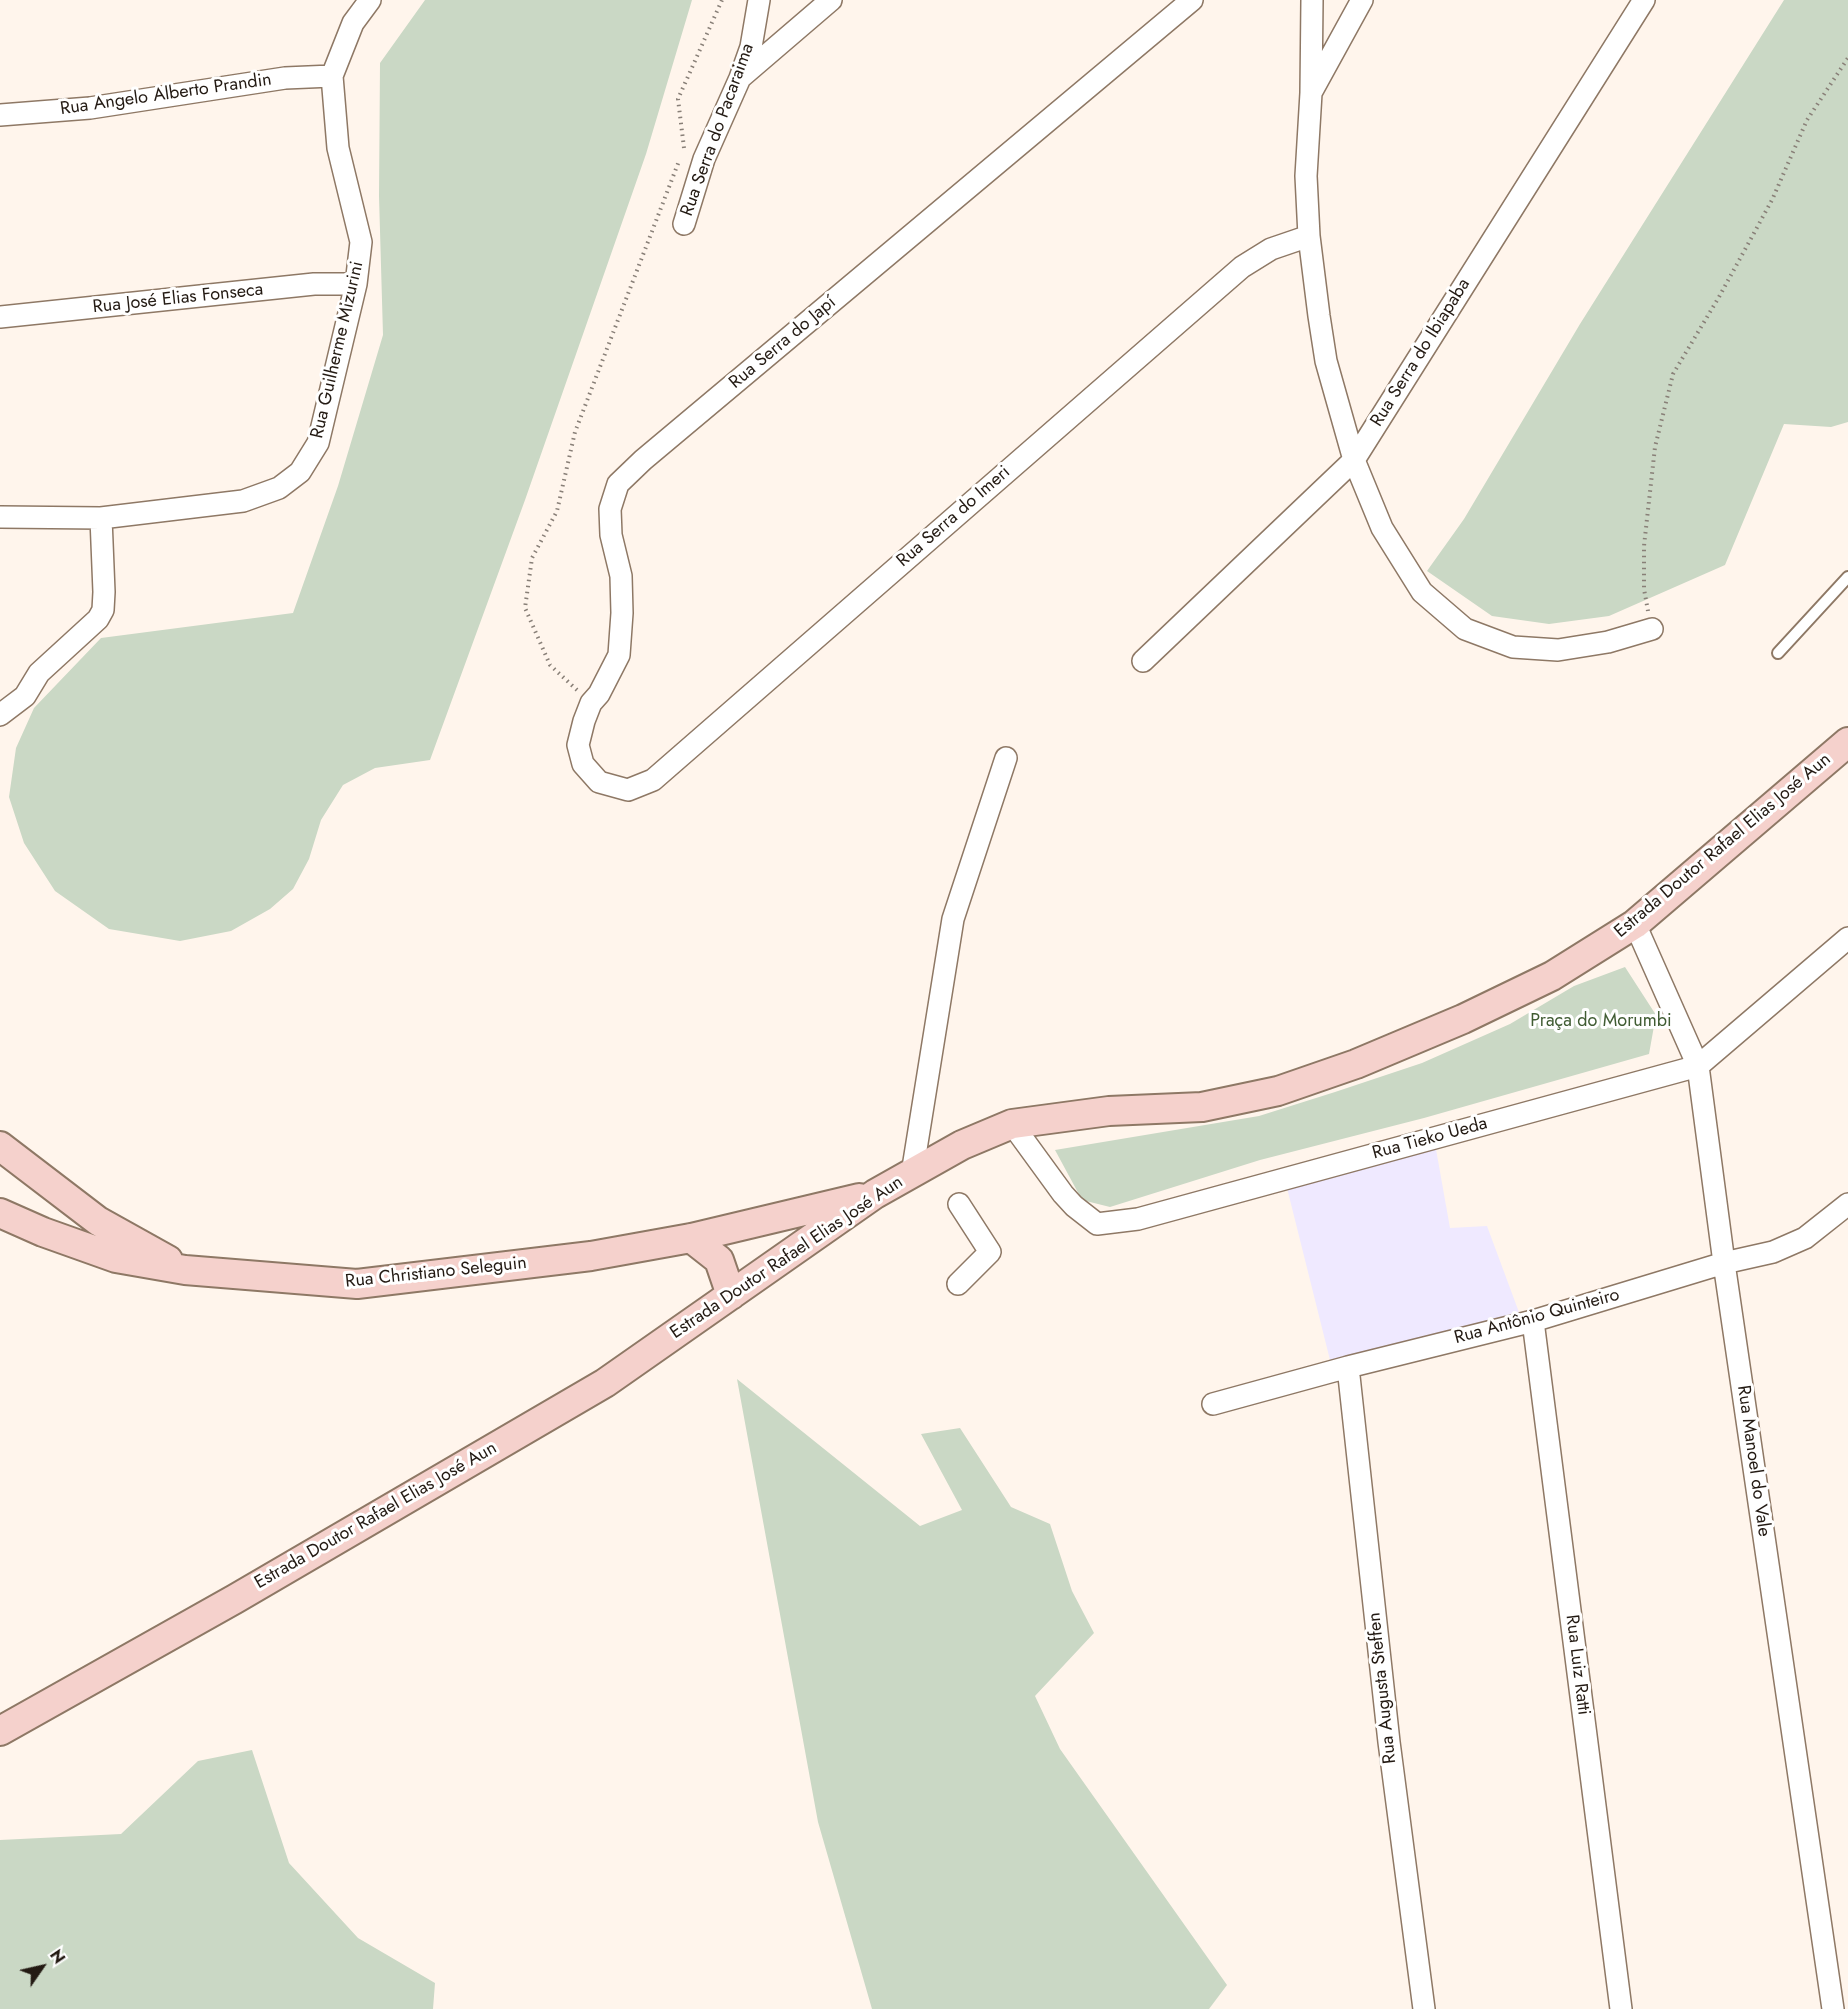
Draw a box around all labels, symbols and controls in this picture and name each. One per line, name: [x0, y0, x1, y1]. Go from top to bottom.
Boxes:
street label: Rua Serra do Pacaraima: [677, 41, 759, 219]
street label: Rua Angelo Alberto Prandin: [59, 69, 273, 121]
street label: Rua Guilherme Mizurini: [307, 259, 369, 441]
street label: Rua Serra do Ibiapaba: [1367, 275, 1475, 431]
street label: Rua José Elias Fonseca: [92, 279, 264, 319]
street label: Rua Serra do Japí: [725, 292, 841, 394]
street label: Rua Serra do Imeri: [893, 462, 1015, 572]
street label: Estrada Doutor Rafael Elias José Aun: [1610, 749, 1836, 943]
park label: Praça do Morumbi: [1530, 1011, 1672, 1033]
street label: Rua Tieko Ueda: [1370, 1113, 1490, 1165]
street label: Estrada Doutor Rafael Elias José Aun: [667, 1172, 907, 1344]
street label: Rua Christiano Seleguin: [344, 1253, 528, 1293]
street label: Rua Antônio Quinteiro: [1452, 1285, 1622, 1349]
street label: Rua Manoel do Vale: [1732, 1384, 1774, 1538]
street label: Estrada Doutor Rafael Elias José Aun: [251, 1438, 501, 1594]
street label: Rua Augusta Steffen: [1364, 1611, 1402, 1765]
street label: Rua Luiz Ratti: [1560, 1613, 1594, 1717]
north arrow: [12, 1937, 72, 1997]
text: N: [44, 1945, 70, 1968]

